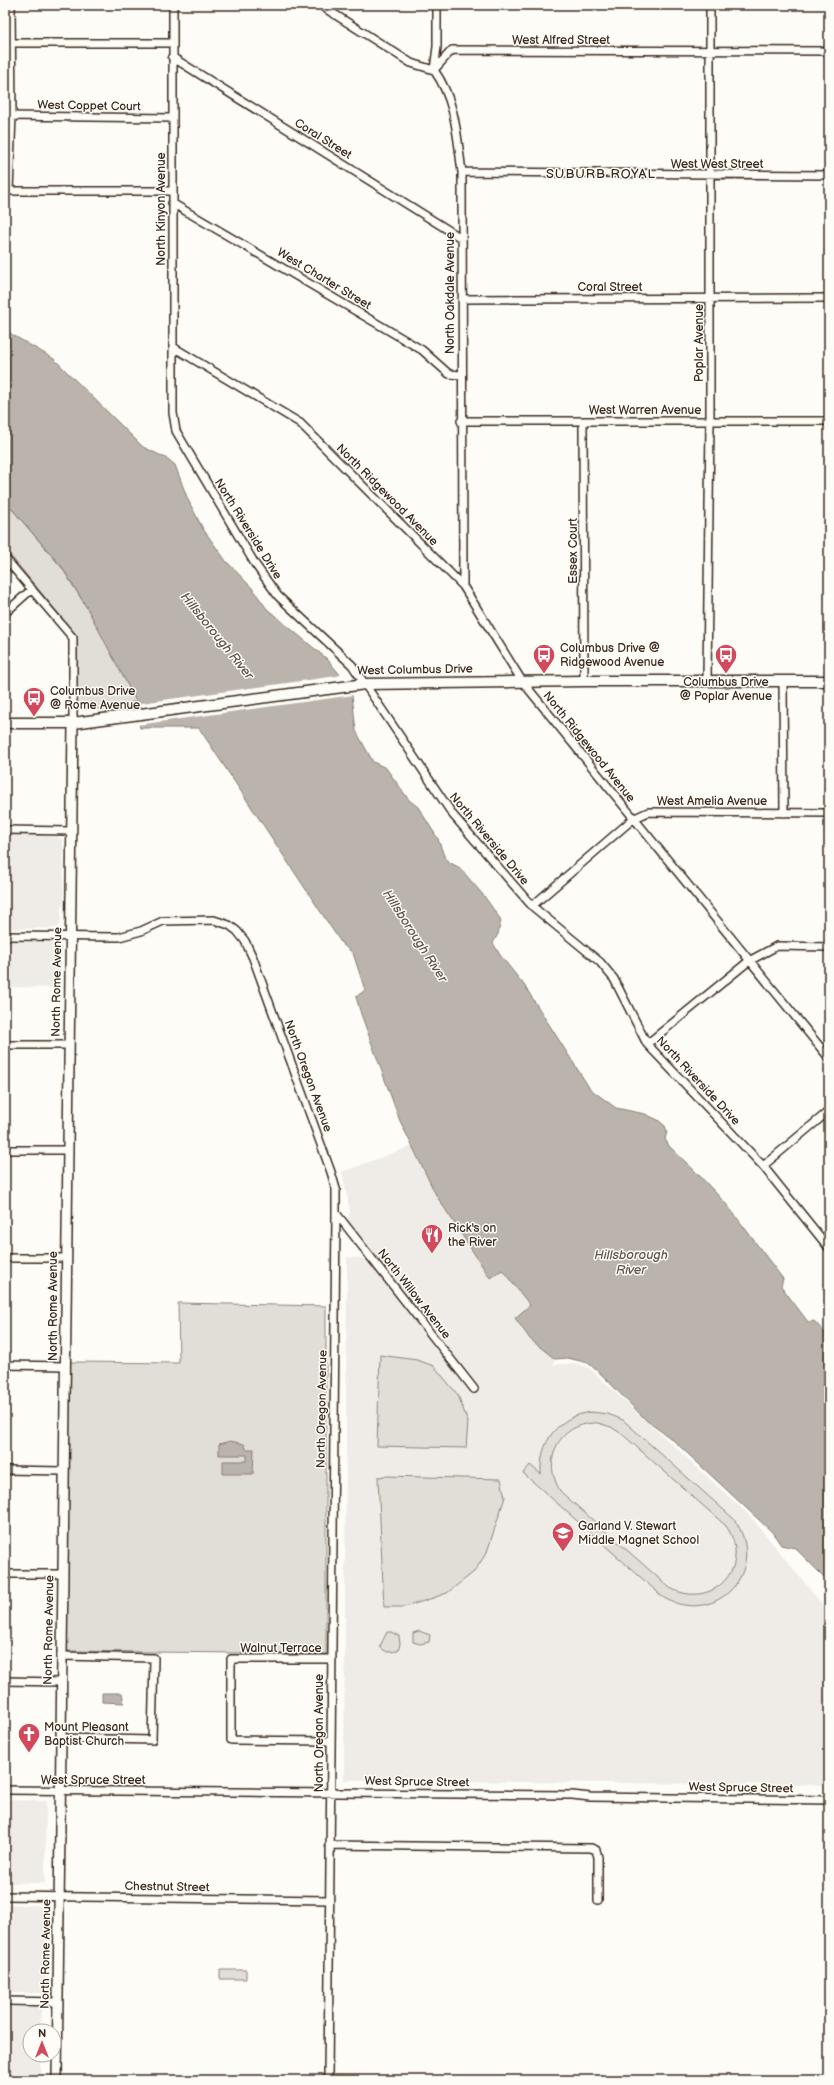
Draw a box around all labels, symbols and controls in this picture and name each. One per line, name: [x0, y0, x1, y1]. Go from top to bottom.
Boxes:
street label: West Alfred Street: [512, 33, 610, 48]
street label: West Coppet Court: [37, 98, 141, 114]
street label: Coral Street: [292, 115, 355, 163]
street label: North Kinyon Avenue: [154, 152, 169, 266]
street label: West West Street: [671, 157, 764, 172]
district label: SUBURB ROYAL: [546, 166, 656, 182]
street label: North Oakdale Avenue: [443, 232, 458, 354]
street label: West Charter Street: [274, 245, 374, 313]
street label: Coral Street: [578, 280, 643, 295]
street label: Poplar Avenue: [692, 304, 707, 382]
street label: West Warren Avenue: [589, 403, 701, 418]
street label: North Ridgewood Avenue: [333, 441, 441, 549]
street label: North Riverside Drive: [211, 476, 285, 582]
street label: Essex Court: [566, 518, 581, 584]
water label: Hillsborough River: [177, 589, 258, 684]
place label: Columbus Drive @ Ridgewood Avenue: [560, 641, 664, 670]
bus stop icon: Columbus Drive @ Ridgewood Avenue: [531, 642, 557, 675]
bus stop icon: Columbus Drive @ Poplar Avenue: [713, 642, 739, 675]
street label: West Columbus Drive: [357, 661, 473, 679]
place label: Columbus Drive @ Poplar Avenue: [680, 675, 772, 704]
place label: Columbus Drive @ Rome Avenue: [50, 684, 140, 713]
bus stop icon: Columbus Drive @ Rome Avenue: [21, 685, 47, 718]
street label: North Ridgewood Avenue: [540, 689, 638, 805]
street label: North Riverside Drive: [446, 790, 532, 888]
street label: West Amelia Avenue: [657, 794, 767, 809]
water label: Hillsborough River: [379, 887, 452, 986]
street label: North Rome Avenue: [49, 927, 65, 1037]
street label: North Oregon Avenue: [281, 1018, 335, 1134]
street label: North Riverside Drive: [653, 1033, 743, 1129]
place label: Rick's on the River: [448, 1221, 497, 1250]
restaurant icon: Rick's on the River: [419, 1222, 445, 1255]
street label: North Willow Avenue: [374, 1246, 454, 1342]
water label: Hillsborough River: [594, 1247, 668, 1278]
street label: North Rome Avenue: [46, 1251, 61, 1361]
street label: North Oregon Avenue: [313, 1350, 331, 1468]
place label: Garland V. Stewart Middle Magnet School: [578, 1519, 699, 1548]
school or university icon: Garland V. Stewart Middle Magnet School: [550, 1520, 576, 1553]
street label: North Rome Avenue: [41, 1575, 57, 1685]
street label: Walnut Terrace: [240, 1641, 322, 1656]
street label: North Oregon Avenue: [312, 1674, 327, 1792]
place label: Mount Pleasant Baptist Church: [44, 1720, 129, 1749]
church icon: Mount Pleasant Baptist Church: [16, 1721, 42, 1754]
street label: West Spruce Street: [41, 1773, 146, 1788]
street label: West Spruce Street: [365, 1774, 470, 1790]
street label: West Spruce Street: [689, 1780, 794, 1796]
street label: Chestnut Street: [124, 1879, 210, 1895]
street label: North Rome Avenue: [38, 1899, 54, 2009]
north arrow: [22, 2023, 62, 2063]
text: N: [38, 2027, 46, 2040]

